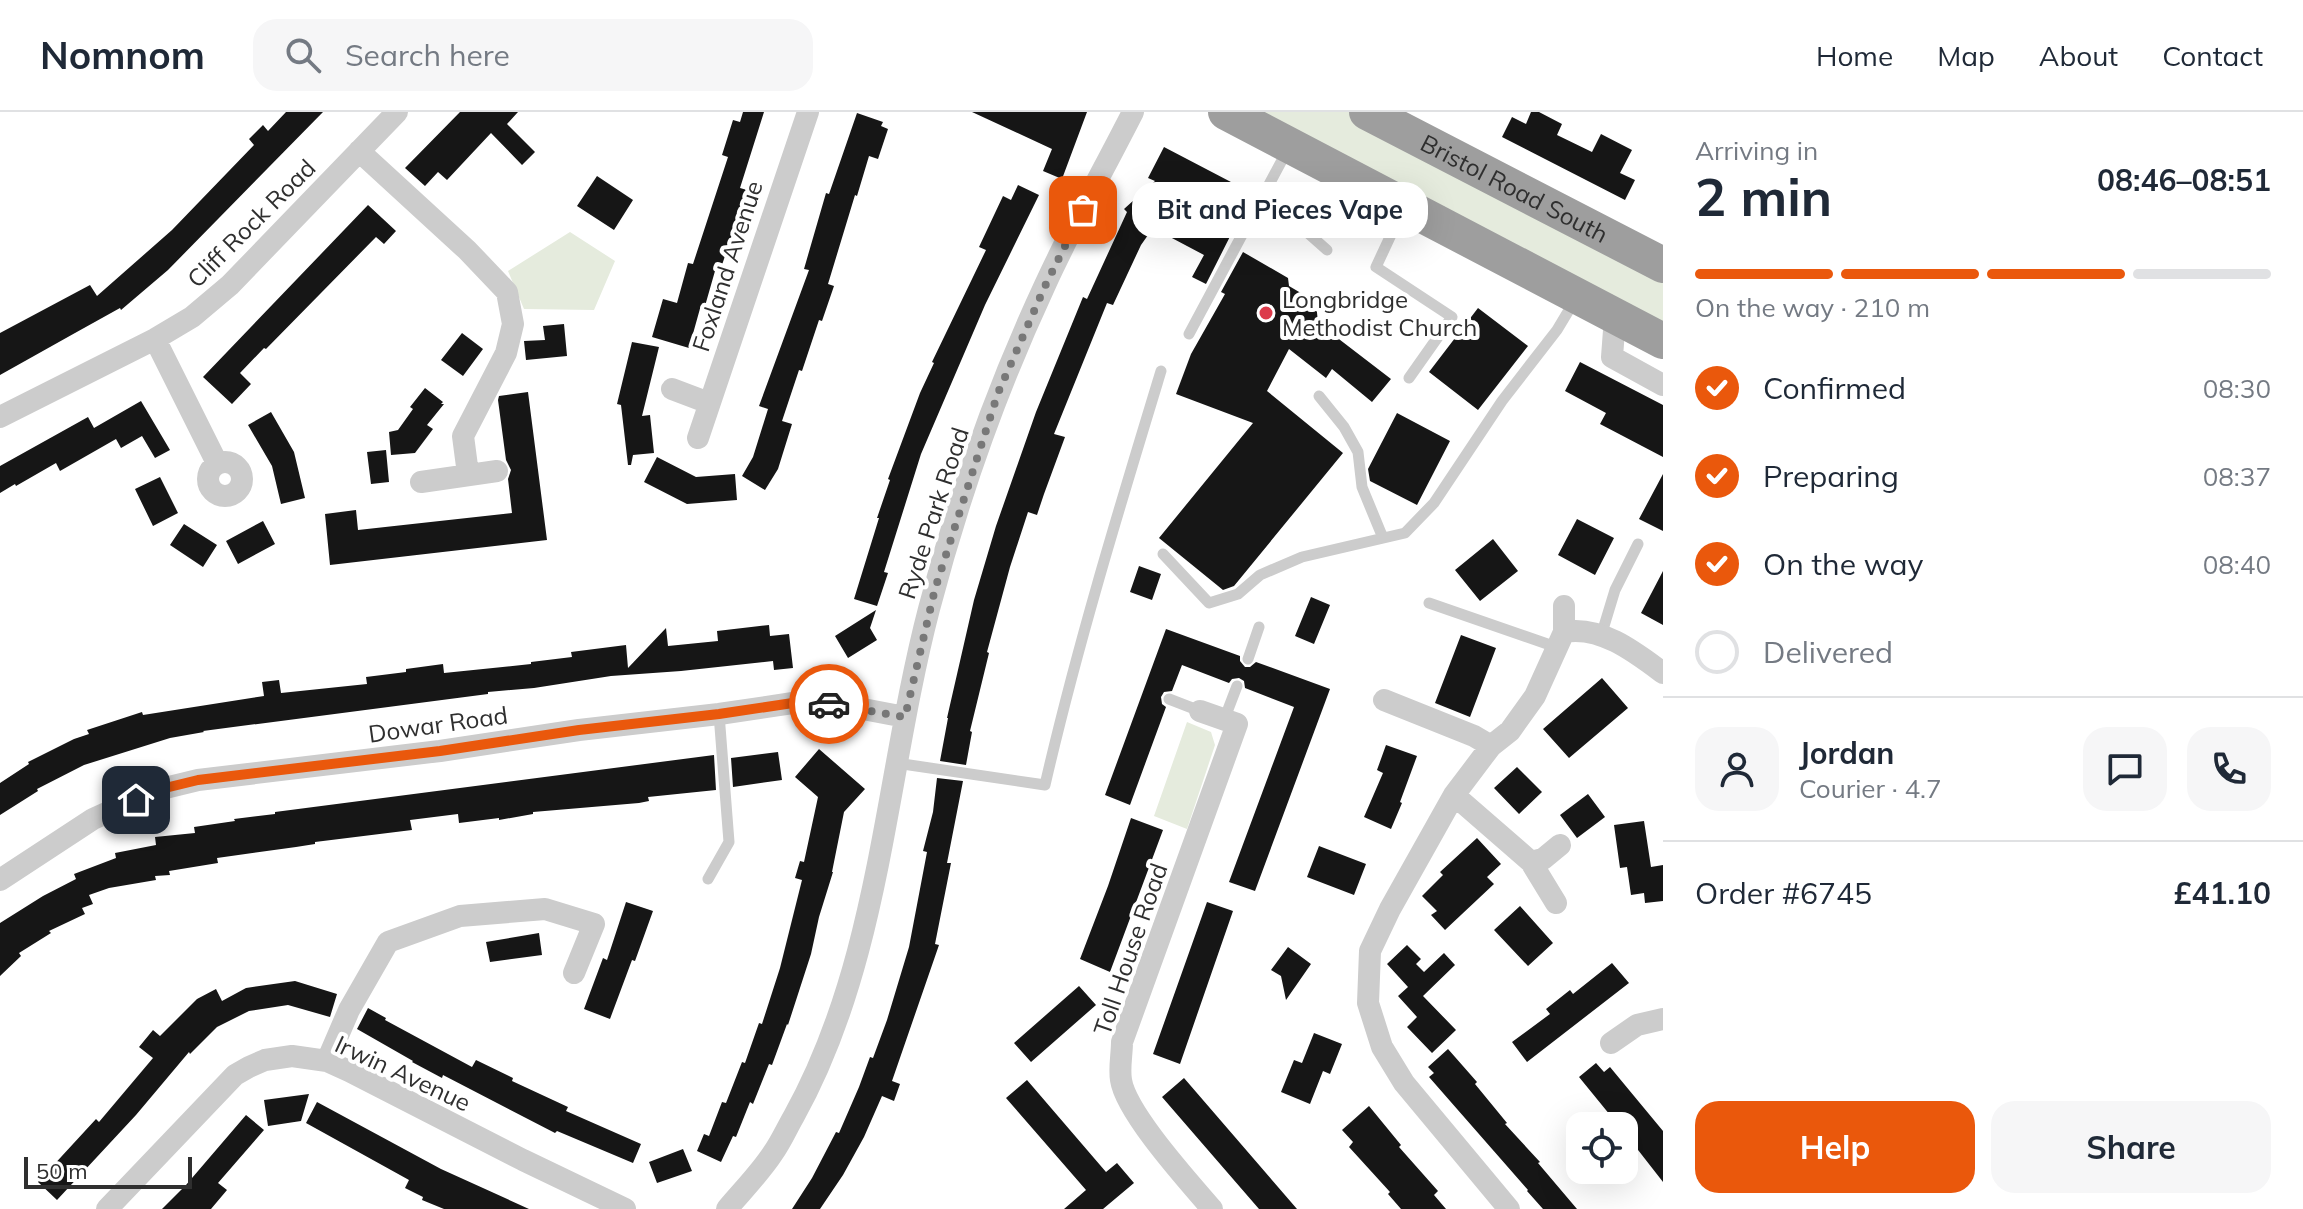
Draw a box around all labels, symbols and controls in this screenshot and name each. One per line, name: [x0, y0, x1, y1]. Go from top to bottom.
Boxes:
search box: [253, 19, 813, 91]
text: Nomnom: [40, 31, 205, 79]
icon: search: [281, 33, 325, 77]
text: Search here: [345, 36, 510, 74]
text: Home: [1816, 38, 1893, 73]
text: Map: [1937, 38, 1995, 73]
text: About: [2039, 38, 2118, 73]
text: Contact: [2162, 38, 2263, 73]
street label: Bristol Road South: [1416, 127, 1613, 249]
text: Arriving in: [1695, 134, 1818, 167]
street label: Cliff Rock Road: [181, 153, 321, 293]
text: 08:46–08:51: [2097, 161, 2271, 199]
text: 2 min: [1695, 164, 1832, 229]
pin: [1049, 176, 1117, 244]
street label: Foxland Avenue: [685, 177, 769, 355]
callout: Bit and Pieces Vape: [1131, 182, 1427, 238]
icon: bag: [1061, 188, 1105, 232]
text: Bit and Pieces Vape: [1157, 193, 1403, 226]
place label: Longbridge Methodist Church: [1282, 284, 1477, 342]
text: On the way · 210 m: [1695, 291, 1930, 324]
marker: Longbridge Methodist Church: [1257, 304, 1275, 322]
icon: check: [1695, 366, 1739, 410]
text: Confirmed: [1763, 369, 1906, 407]
text: 08:30: [2203, 372, 2271, 405]
street label: Ryde Park Road: [891, 423, 975, 603]
icon: check: [1695, 454, 1739, 498]
text: Preparing: [1763, 457, 1899, 495]
text: 08:37: [2203, 460, 2271, 493]
icon: check: [1695, 542, 1739, 586]
text: On the way: [1763, 545, 1923, 583]
text: 08:40: [2203, 548, 2271, 581]
text: Delivered: [1763, 633, 1893, 671]
courier: [789, 664, 869, 744]
icon: car: [807, 682, 851, 726]
street label: Dowar Road: [366, 699, 510, 749]
button: person: [1695, 727, 1779, 811]
button: chat: [2083, 727, 2167, 811]
button: phone: [2187, 727, 2271, 811]
text: Jordan: [1799, 734, 1894, 772]
pin: [102, 766, 170, 834]
text: Courier · 4.7: [1799, 772, 1942, 805]
icon: home: [114, 778, 158, 822]
street label: Toll House Road: [1087, 859, 1173, 1039]
text: Order #6745: [1695, 874, 1872, 912]
text: £41.10: [2174, 874, 2271, 912]
street label: Irwin Avenue: [330, 1029, 476, 1117]
button: Help: [1695, 1101, 1975, 1193]
button: Share: [1991, 1101, 2271, 1193]
map controls: [1566, 1112, 1638, 1184]
button: locate: [1566, 1112, 1638, 1184]
scale bar: [24, 1153, 192, 1189]
text: 50 m: [36, 1157, 87, 1185]

